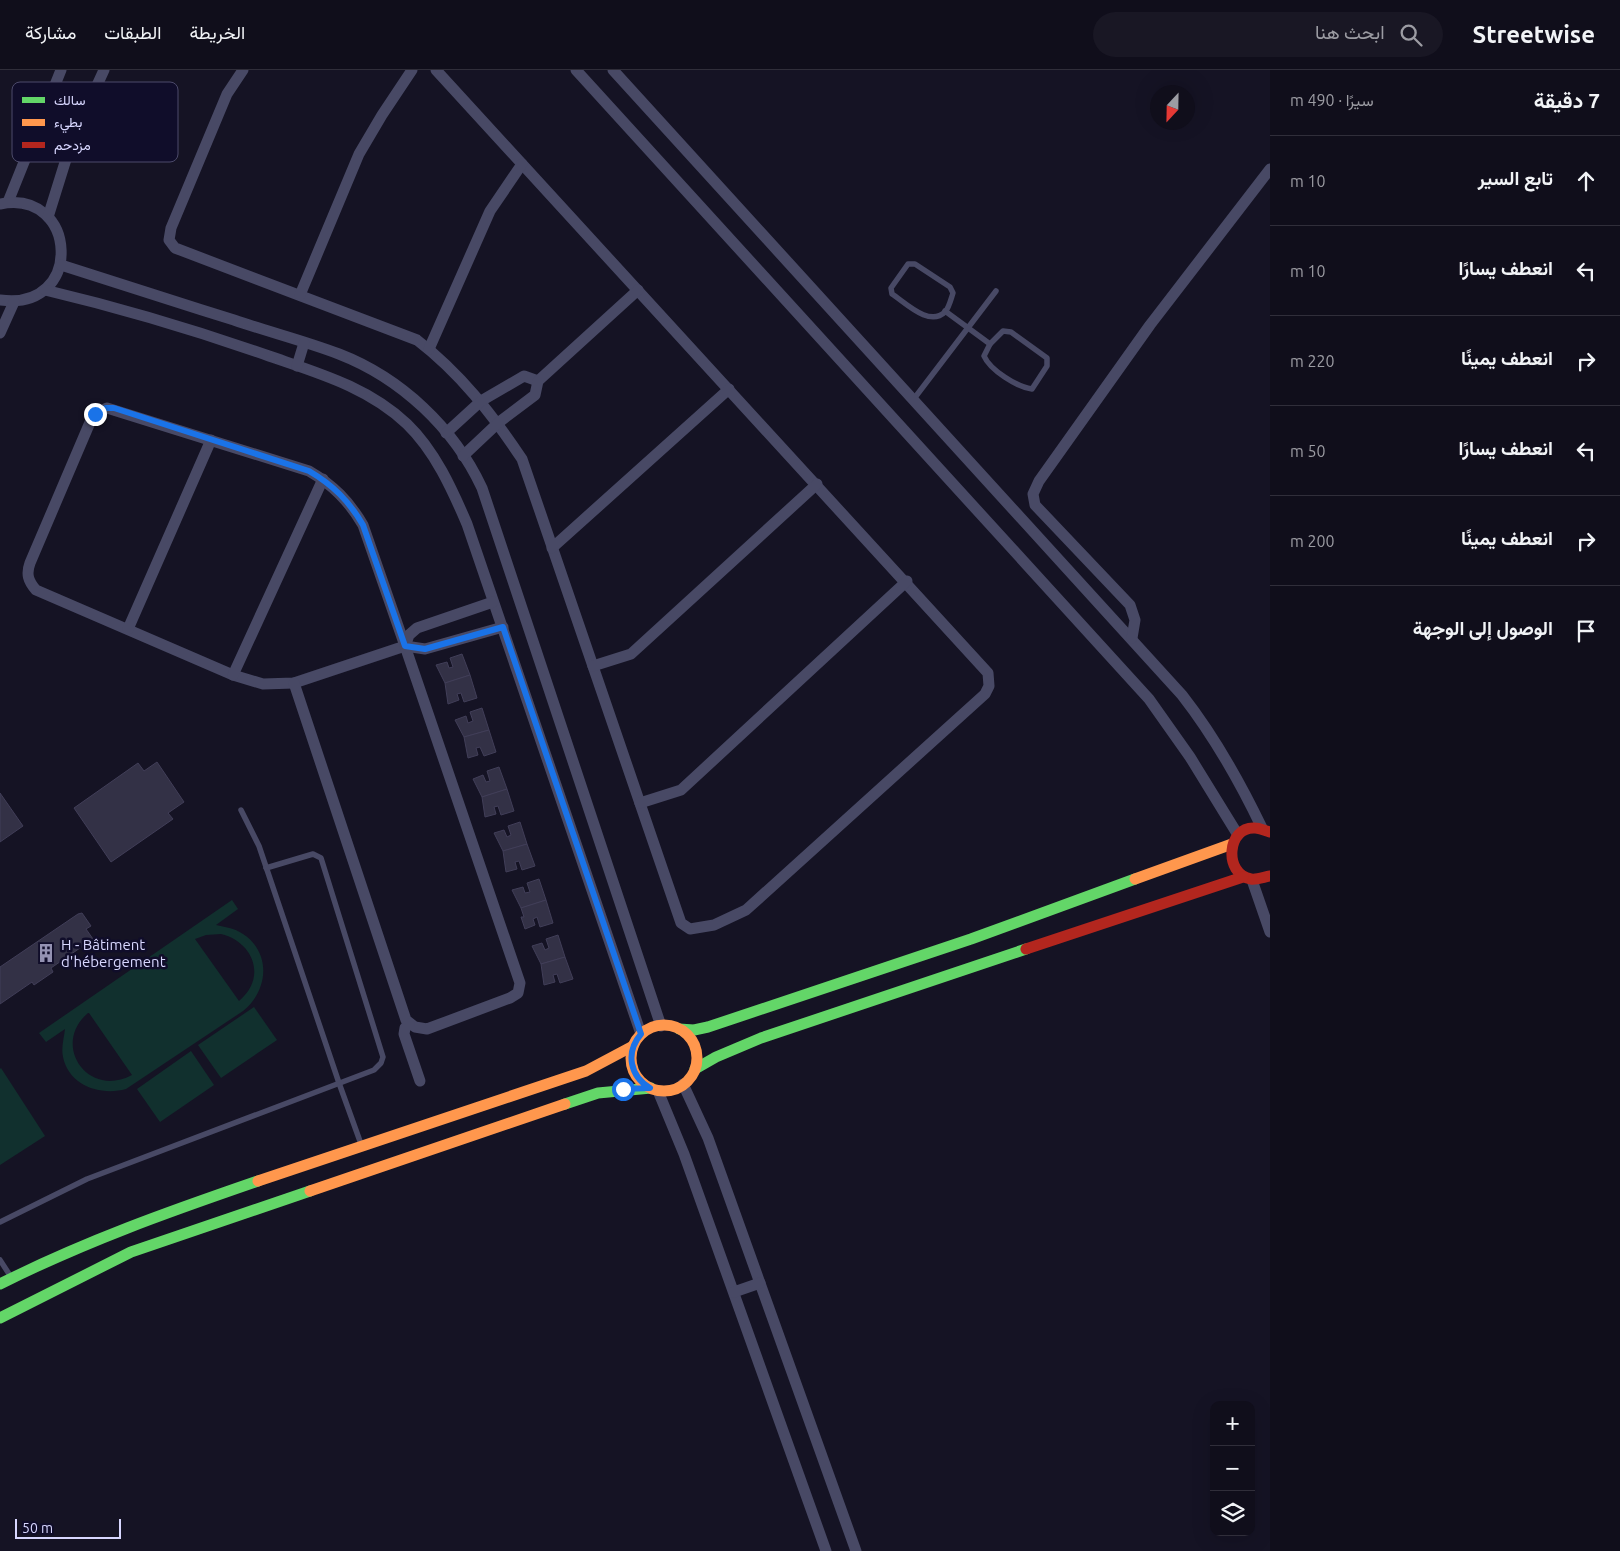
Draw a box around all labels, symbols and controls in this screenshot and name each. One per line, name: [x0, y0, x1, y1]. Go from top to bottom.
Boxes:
search box: [1093, 12, 1443, 57]
text: ابحث هنا: [1315, 21, 1385, 43]
icon: search: [1397, 21, 1425, 49]
text: Streetwise: [1473, 21, 1595, 48]
text: مشاركة: [25, 22, 76, 42]
text: الطبقات: [104, 22, 161, 42]
text: الخريطة: [189, 22, 245, 42]
legend: [12, 82, 178, 162]
north arrow: [1150, 85, 1195, 130]
text: 7 دقيقة: [1534, 88, 1600, 112]
text: سيرًا · 490 m: [1290, 91, 1374, 109]
text: سالك: [54, 92, 85, 108]
text: بطيء: [54, 114, 82, 134]
text: مزدحم: [54, 137, 91, 154]
text: تابع السير: [1478, 167, 1553, 189]
icon: ahead: [1572, 167, 1600, 195]
text: 10 m: [1290, 172, 1326, 190]
text: انعطف يسارًا: [1459, 257, 1553, 279]
icon: left: [1572, 257, 1600, 285]
text: 10 m: [1290, 262, 1326, 280]
text: انعطف يمينًا: [1461, 347, 1553, 369]
icon: right: [1572, 347, 1600, 375]
text: 220 m: [1290, 352, 1335, 370]
route end: [84, 403, 107, 426]
text: انعطف يسارًا: [1459, 437, 1553, 459]
icon: left: [1572, 437, 1600, 465]
text: 50 m: [1290, 442, 1326, 460]
text: انعطف يمينًا: [1461, 527, 1553, 549]
icon: right: [1572, 527, 1600, 555]
text: 200 m: [1290, 532, 1335, 550]
text: الوصول إلى الوجهة: [1413, 617, 1553, 639]
icon: arrive: [1572, 617, 1600, 645]
place label: H - Bâtiment d'hébergement: [61, 936, 166, 970]
building icon: H - Bâtiment d'hébergement: [35, 942, 57, 964]
route start: [612, 1078, 635, 1101]
map controls: [1210, 1401, 1255, 1536]
button: +: [1210, 1401, 1255, 1446]
button: −: [1210, 1446, 1255, 1491]
button: layers: [1210, 1491, 1255, 1536]
scale bar: [15, 1516, 121, 1539]
text: 50 m: [22, 1520, 53, 1536]

